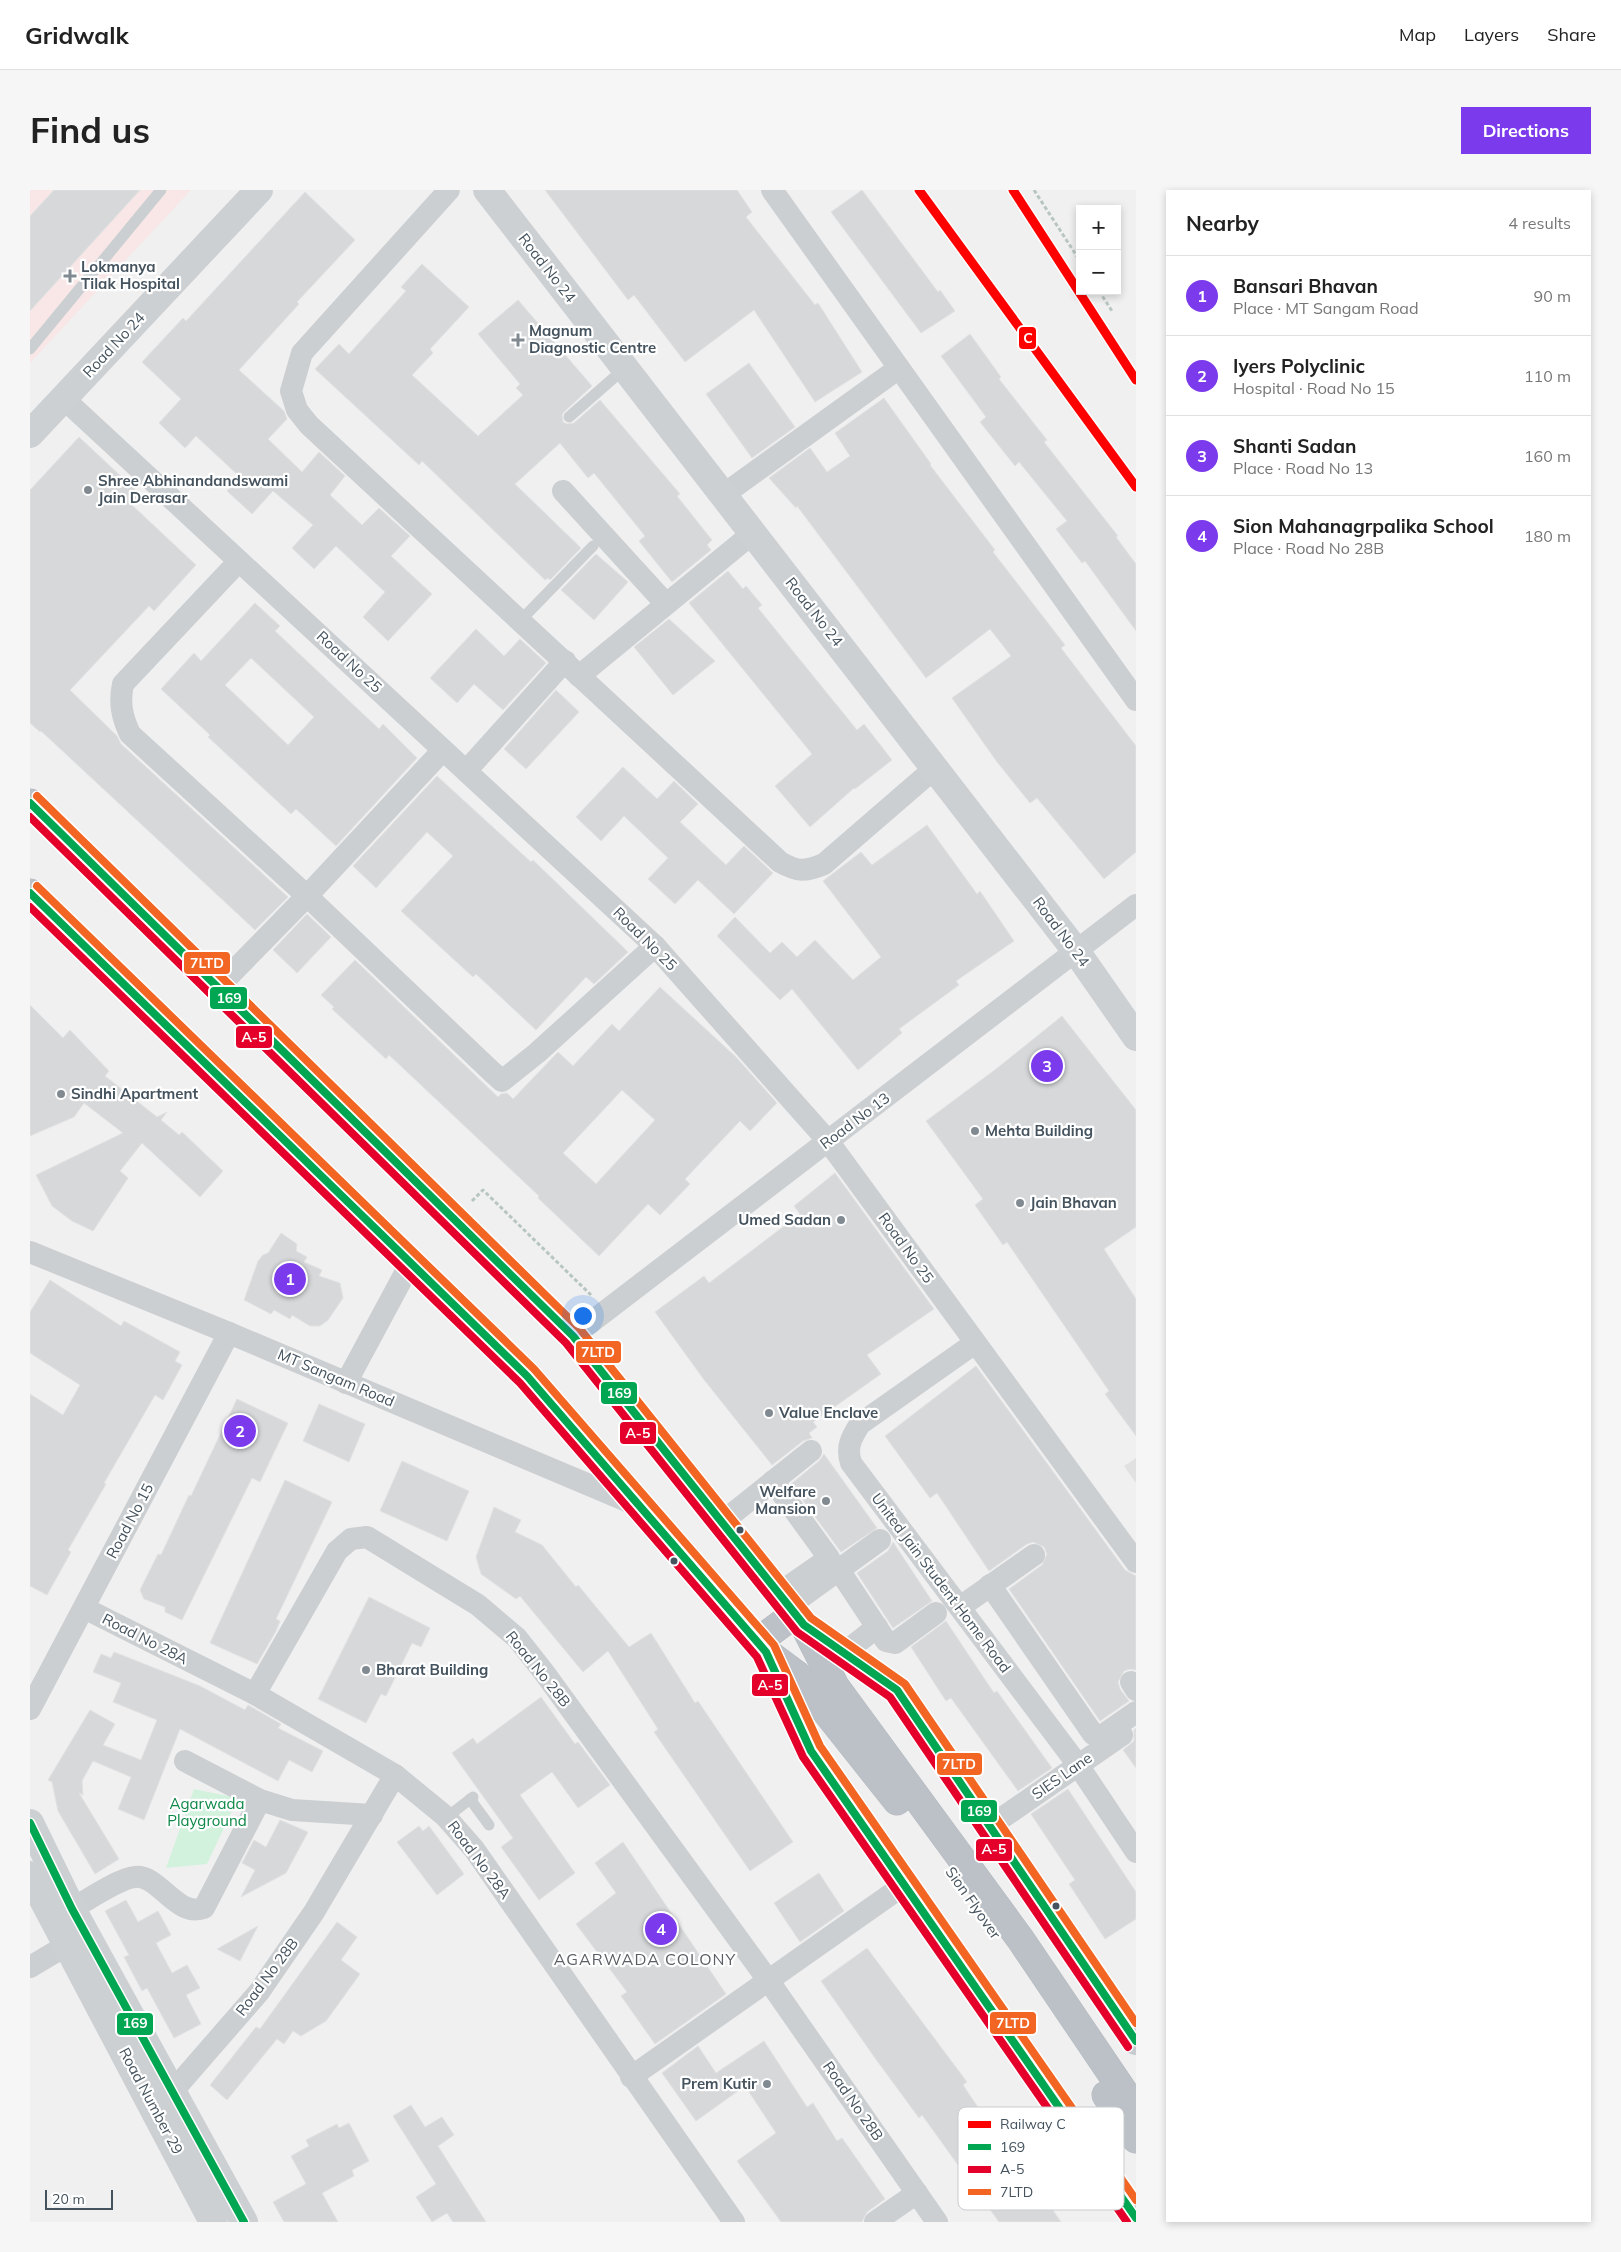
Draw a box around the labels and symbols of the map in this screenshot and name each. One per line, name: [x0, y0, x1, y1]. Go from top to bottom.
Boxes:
street label: Road No 24: [515, 229, 580, 306]
place label: Lokmanya Tilak Hospital: [81, 257, 180, 293]
marker: Lokmanya Tilak Hospital: [63, 269, 77, 283]
street label: Road No 24: [79, 308, 149, 381]
place label: Magnum Diagnostic Centre: [529, 321, 656, 357]
line badge: C: [1018, 326, 1037, 350]
text: C: [1023, 329, 1033, 347]
marker: Magnum Diagnostic Centre: [511, 333, 525, 347]
place label: Shree Abhinandandswami Jain Derasar: [98, 471, 288, 507]
marker: Shree Abhinandandswami Jain Derasar: [82, 484, 94, 496]
street label: Road No 24: [782, 573, 847, 650]
street label: Road No 25: [313, 627, 386, 697]
street label: Road No 24: [1029, 893, 1094, 970]
street label: Road No 25: [610, 903, 681, 974]
line badge: 7LTD: [183, 951, 231, 975]
text: 7LTD: [190, 954, 224, 972]
line badge: 169: [209, 986, 248, 1010]
text: 169: [216, 989, 242, 1007]
line badge: A-5: [235, 1025, 273, 1049]
text: A-5: [242, 1028, 266, 1046]
pin: 3: [1031, 1047, 1063, 1085]
place label: Sindhi Apartment: [71, 1084, 199, 1103]
marker: Sindhi Apartment: [55, 1088, 67, 1100]
street label: Road No 13: [816, 1088, 893, 1153]
place label: Mehta Building: [985, 1121, 1093, 1140]
marker: Mehta Building: [969, 1125, 981, 1137]
place label: Jain Bhavan: [1030, 1193, 1117, 1212]
marker: Jain Bhavan: [1014, 1197, 1026, 1209]
street label: Road No 25: [875, 1209, 938, 1287]
place label: Umed Sadan: [738, 1210, 831, 1229]
marker: Umed Sadan: [835, 1214, 847, 1226]
pin: 1: [274, 1260, 306, 1298]
your location: [570, 1303, 596, 1329]
line badge: 7LTD: [575, 1340, 622, 1364]
text: 7LTD: [581, 1343, 615, 1361]
street label: MT Sangam Road: [275, 1344, 397, 1411]
line badge: 169: [600, 1381, 638, 1405]
text: 169: [606, 1384, 632, 1402]
place label: Value Enclave: [778, 1403, 878, 1422]
marker: Value Enclave: [763, 1407, 775, 1419]
pin: 2: [224, 1412, 256, 1450]
line badge: A-5: [619, 1421, 657, 1445]
text: A-5: [626, 1424, 650, 1442]
street label: Road No 15: [102, 1480, 157, 1562]
place label: Welfare Mansion: [755, 1482, 816, 1518]
street label: United Jain Student Home Road: [868, 1489, 1015, 1676]
marker: Welfare Mansion: [820, 1495, 832, 1507]
unlabelled marker: [735, 1525, 745, 1535]
unlabelled marker: [669, 1556, 679, 1566]
street label: Road No 28A: [99, 1609, 191, 1668]
street label: Road No 28B: [502, 1627, 575, 1711]
place label: Bharat Building: [376, 1660, 488, 1679]
marker: Bharat Building: [360, 1664, 372, 1676]
line badge: A-5: [751, 1673, 789, 1697]
text: A-5: [758, 1676, 782, 1694]
street label: SIES Lane: [1028, 1748, 1096, 1803]
line badge: 7LTD: [936, 1752, 983, 1776]
text: 7LTD: [942, 1755, 976, 1773]
park label: Agarwada Playground: [167, 1794, 247, 1830]
line badge: 169: [960, 1799, 998, 1823]
text: 169: [966, 1802, 992, 1820]
street label: Road No 28A: [444, 1817, 515, 1903]
line badge: A-5: [975, 1838, 1013, 1862]
text: A-5: [982, 1840, 1006, 1858]
street label: Sion Flyover: [942, 1863, 1006, 1943]
unlabelled marker: [1051, 1901, 1061, 1911]
pin: 4: [645, 1910, 677, 1948]
street label: Road No 28B: [231, 1934, 302, 2019]
district label: AGARWADA COLONY: [554, 1949, 736, 1969]
line badge: 7LTD: [989, 2011, 1037, 2035]
line badge: 169: [116, 2012, 154, 2036]
text: 169: [122, 2014, 148, 2032]
text: 7LTD: [996, 2014, 1030, 2032]
street label: Road Number 29: [115, 2044, 188, 2157]
street label: Road No 28B: [819, 2057, 888, 2144]
place label: Prem Kutir: [681, 2074, 757, 2093]
marker: Prem Kutir: [761, 2078, 773, 2090]
legend: [958, 2107, 1124, 2210]
text: Railway C: [1000, 2115, 1066, 2133]
text: 169: [1000, 2138, 1025, 2156]
text: A-5: [1000, 2160, 1024, 2178]
text: 7LTD: [1000, 2183, 1033, 2201]
scale bar: [45, 2187, 112, 2210]

